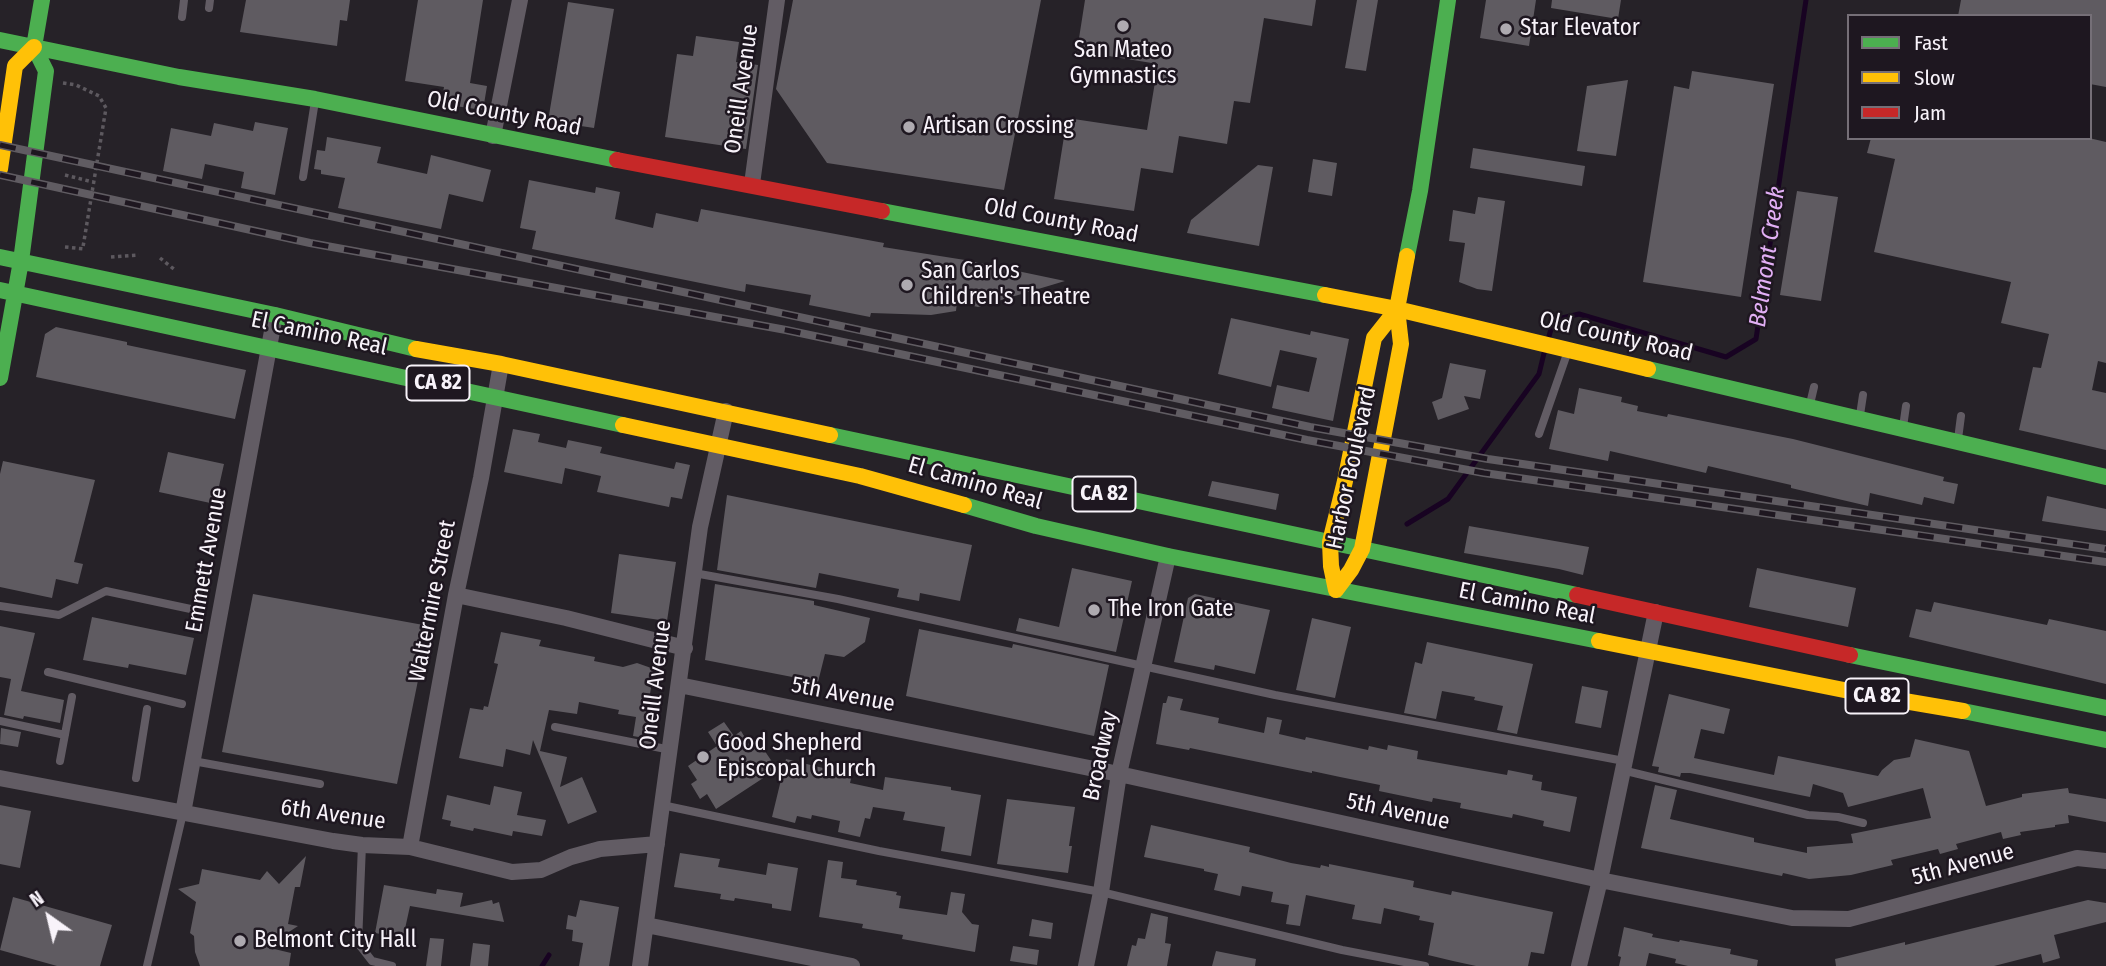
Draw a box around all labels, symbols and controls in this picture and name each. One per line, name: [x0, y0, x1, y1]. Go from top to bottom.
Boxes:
legend: [1847, 14, 2092, 140]
place label: Star Elevator: [1520, 15, 1640, 43]
marker: San Mateo Gymnastics: [1115, 18, 1131, 34]
marker: Star Elevator: [1498, 21, 1514, 37]
street label: Oneill Avenue: [719, 23, 765, 155]
text: Fast: [1914, 30, 1948, 56]
place label: San Mateo Gymnastics: [1069, 37, 1177, 91]
text: Slow: [1914, 65, 1955, 91]
street label: Old County Road: [425, 86, 583, 142]
text: Jam: [1914, 100, 1946, 126]
place label: Artisan Crossing: [923, 113, 1074, 141]
marker: Artisan Crossing: [901, 119, 917, 135]
water label: Belmont Creek: [1744, 185, 1792, 329]
street label: Old County Road: [982, 193, 1140, 249]
place label: San Carlos Children's Theatre: [921, 258, 1090, 312]
marker: San Carlos Children's Theatre: [899, 277, 915, 293]
street label: El Camino Real: [248, 306, 390, 362]
street label: Old County Road: [1537, 306, 1695, 368]
road number: CA 82: [406, 366, 470, 400]
street label: Harbor Boulevard: [1321, 384, 1383, 552]
street label: El Camino Real: [905, 452, 1045, 516]
road number: CA 82: [1072, 476, 1136, 512]
street label: Emmett Avenue: [181, 485, 233, 635]
street label: Waltermire Street: [404, 518, 462, 684]
street label: El Camino Real: [1456, 577, 1598, 631]
place label: The Iron Gate: [1108, 596, 1234, 624]
marker: The Iron Gate: [1086, 602, 1102, 618]
street label: Oneill Avenue: [634, 619, 678, 751]
street label: 5th Avenue: [789, 671, 897, 719]
road number: CA 82: [1846, 678, 1909, 714]
street label: Broadway: [1078, 708, 1124, 804]
place label: Good Shepherd Episcopal Church: [717, 730, 876, 784]
marker: Good Shepherd Episcopal Church: [695, 749, 711, 765]
street label: 5th Avenue: [1344, 788, 1452, 836]
street label: 6th Avenue: [279, 794, 387, 836]
street label: 5th Avenue: [1909, 838, 2017, 892]
north arrow: [14, 882, 84, 952]
text: N: [26, 886, 48, 912]
place label: Belmont City Hall: [254, 927, 417, 955]
marker: Belmont City Hall: [232, 933, 248, 949]

